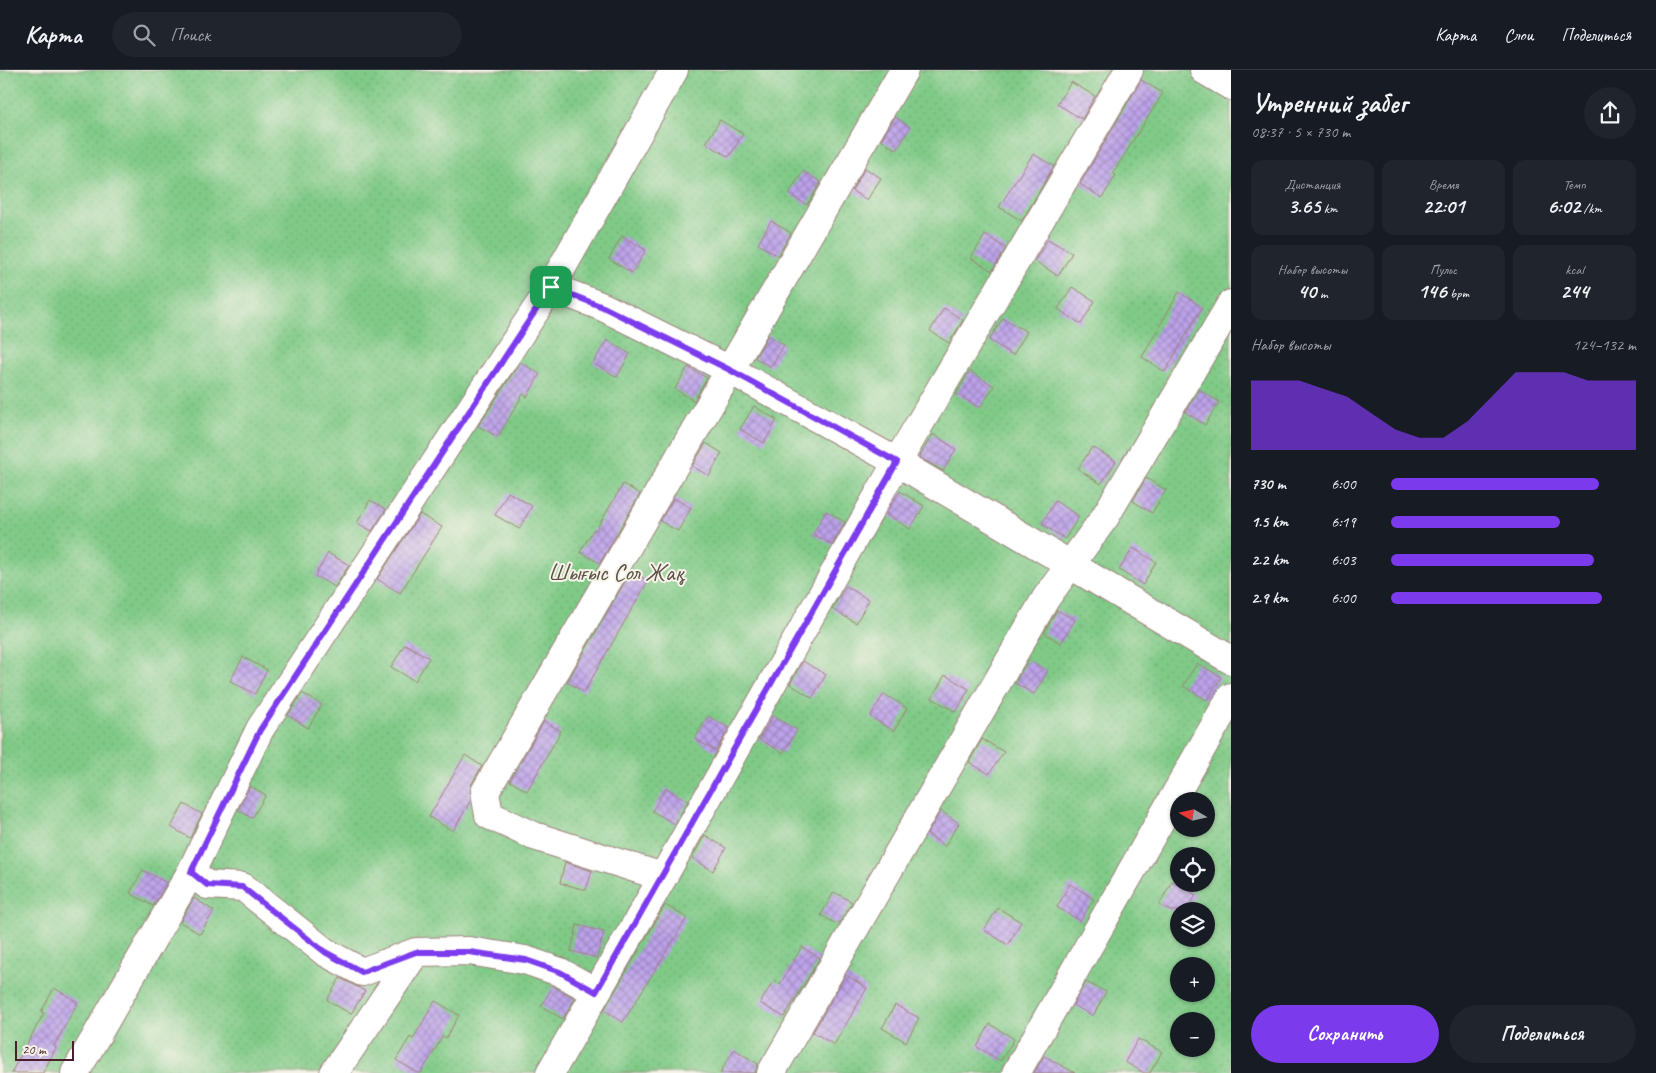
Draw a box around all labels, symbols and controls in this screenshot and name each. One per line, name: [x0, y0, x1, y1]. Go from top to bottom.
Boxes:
search box: [112, 12, 462, 57]
text: Карта: [25, 20, 82, 50]
icon: search: [130, 21, 158, 49]
text: Поиск: [170, 23, 210, 47]
text: Карта: [1435, 24, 1476, 46]
text: Слои: [1504, 24, 1533, 46]
text: Поделиться: [1561, 24, 1631, 46]
text: Утренний забег: [1251, 85, 1407, 120]
button: share: [1584, 87, 1636, 139]
text: 08:37 · 5 × 730 m: [1251, 122, 1350, 142]
text: Дистанция: [1285, 176, 1340, 193]
text: Время: [1429, 176, 1458, 193]
text: Темп: [1563, 176, 1586, 193]
text: 3.65: [1288, 193, 1320, 219]
text: 22:01: [1423, 193, 1464, 219]
text: 6:02: [1547, 193, 1580, 219]
text: km: [1320, 200, 1337, 217]
text: /km: [1580, 200, 1602, 217]
text: Набор высоты: [1278, 261, 1347, 278]
text: Пульс: [1430, 261, 1457, 278]
text: kcal: [1565, 261, 1584, 278]
pin: [530, 266, 572, 308]
icon: arrive: [537, 273, 565, 301]
text: 40: [1297, 278, 1316, 304]
text: 146: [1418, 278, 1447, 304]
text: 244: [1560, 278, 1589, 304]
text: m: [1316, 285, 1328, 302]
text: bpm: [1447, 285, 1469, 302]
text: Набор высоты: [1251, 335, 1330, 355]
text: 124–132 m: [1573, 335, 1636, 355]
text: 730 m: [1251, 474, 1286, 494]
text: 6:00: [1331, 474, 1356, 494]
text: 1.5 km: [1251, 512, 1288, 532]
text: 6:19: [1331, 512, 1356, 532]
text: 2.2 km: [1251, 550, 1288, 570]
text: 6:03: [1331, 550, 1356, 570]
park label: Шығыс Сол Жақ: [548, 557, 685, 587]
text: 2.9 km: [1251, 588, 1288, 608]
text: 6:00: [1331, 588, 1356, 608]
north arrow: [1170, 792, 1215, 838]
map controls: [1170, 792, 1215, 1057]
button: locate: [1170, 847, 1215, 892]
button: layers: [1170, 902, 1215, 947]
button: +: [1170, 957, 1215, 1002]
button: Сохранить: [1251, 1005, 1439, 1063]
button: Поделиться: [1449, 1005, 1636, 1063]
button: −: [1170, 1012, 1215, 1057]
scale bar: [15, 1038, 74, 1061]
text: 20 m: [22, 1041, 46, 1058]

